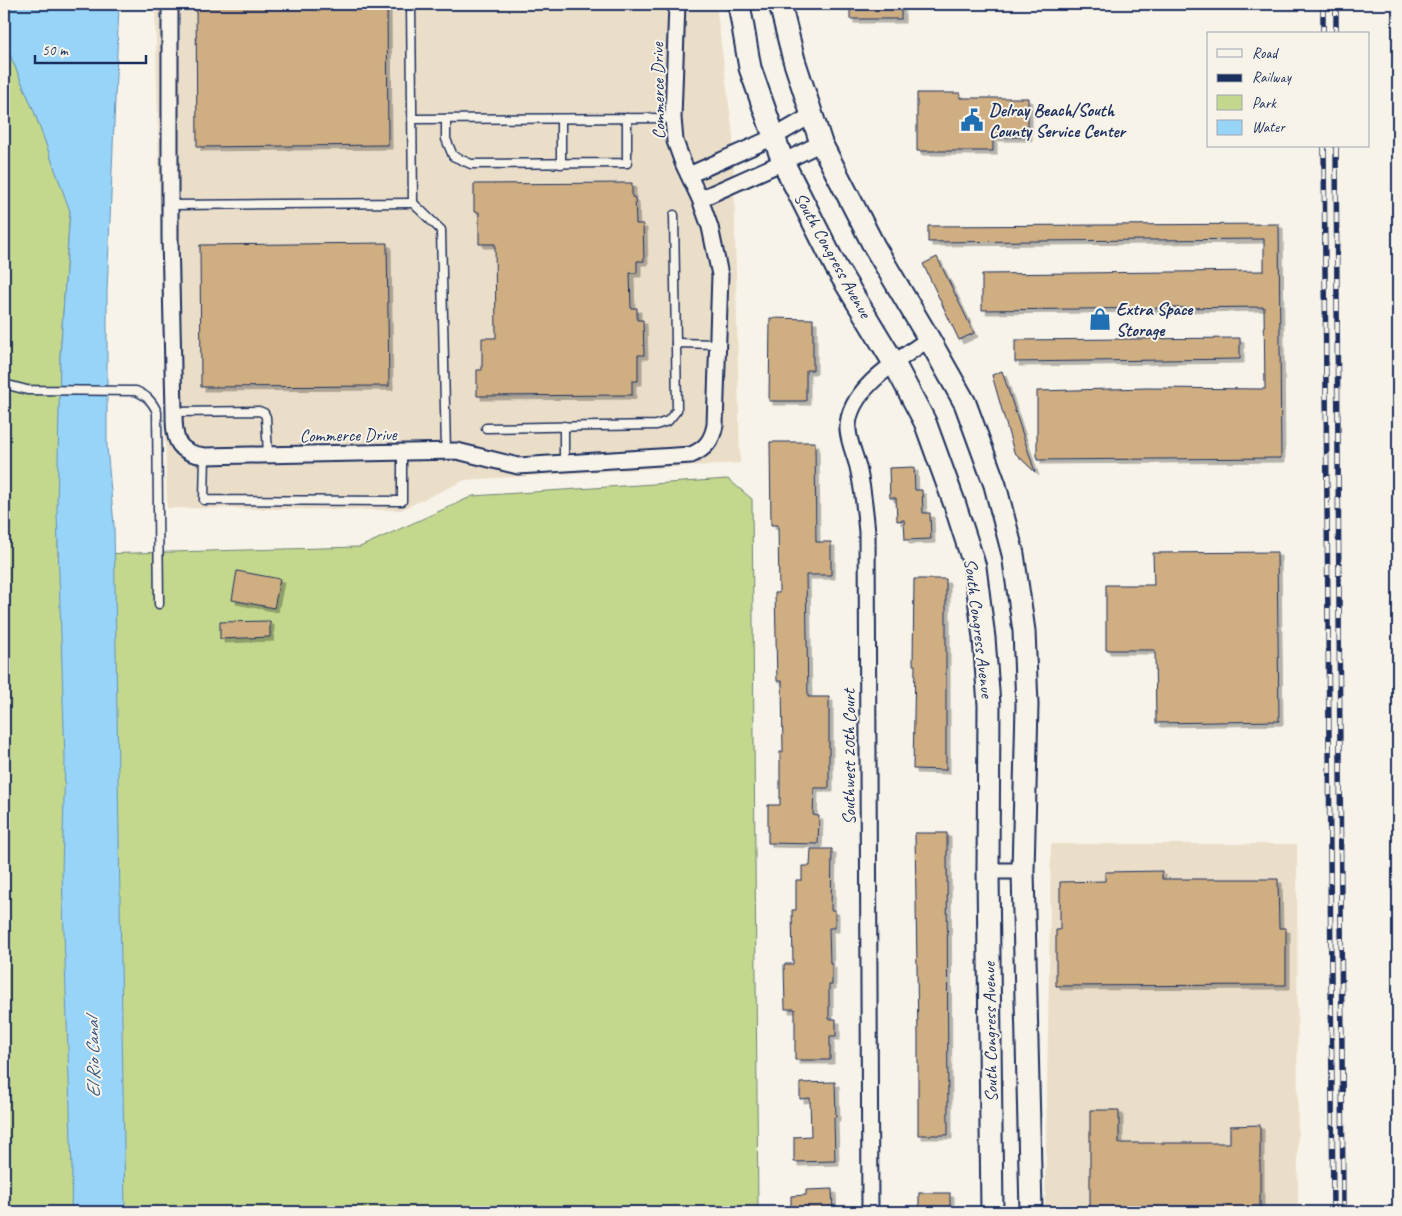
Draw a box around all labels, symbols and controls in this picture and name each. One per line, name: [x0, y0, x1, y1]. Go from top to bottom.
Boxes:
scale bar: [35, 32, 146, 64]
legend: [1207, 32, 1370, 148]
text: 50 m: [42, 41, 69, 60]
street label: Commerce Drive: [646, 41, 670, 140]
text: Road: [1252, 44, 1279, 63]
text: Railway: [1252, 68, 1293, 87]
text: Park: [1252, 94, 1277, 113]
place label: Delray Beach/South County Service Center: [989, 99, 1127, 142]
public building icon: Delray Beach/South County Service Center: [959, 107, 985, 133]
text: Water: [1252, 118, 1286, 137]
street label: South Congress Avenue: [789, 188, 877, 323]
place label: Extra Space Storage: [1116, 298, 1194, 341]
shop icon: Extra Space Storage: [1087, 306, 1113, 332]
street label: Commerce Drive: [299, 423, 398, 447]
street label: South Congress Avenue: [960, 557, 999, 700]
street label: Southwest 20th Court: [838, 687, 860, 825]
street label: South Congress Avenue: [978, 961, 1002, 1102]
water label: El Rio Canal: [80, 1011, 106, 1098]

